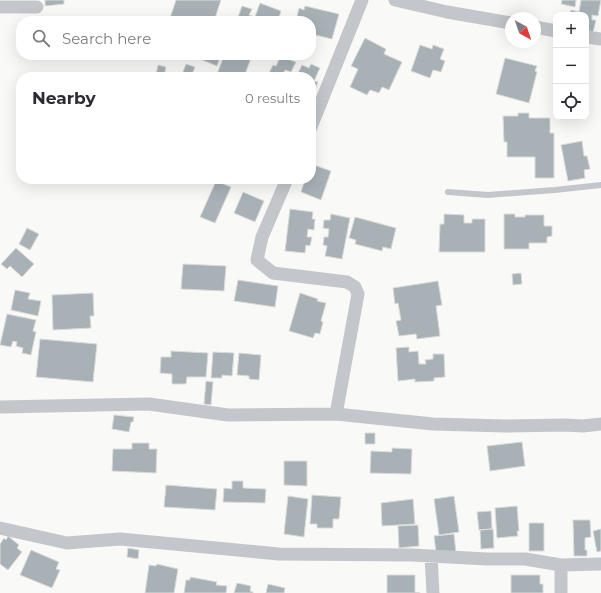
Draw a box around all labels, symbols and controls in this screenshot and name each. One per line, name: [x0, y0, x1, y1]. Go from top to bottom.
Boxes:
north arrow: [505, 12, 541, 48]
map controls: [553, 12, 589, 120]
button: +: [553, 12, 589, 48]
search box: [16, 16, 316, 60]
icon: search: [30, 27, 52, 49]
text: Search here: [62, 29, 151, 48]
button: −: [553, 48, 589, 84]
button: locate: [553, 84, 589, 120]
text: Nearby: [32, 88, 96, 108]
text: 0 results: [245, 90, 300, 106]

